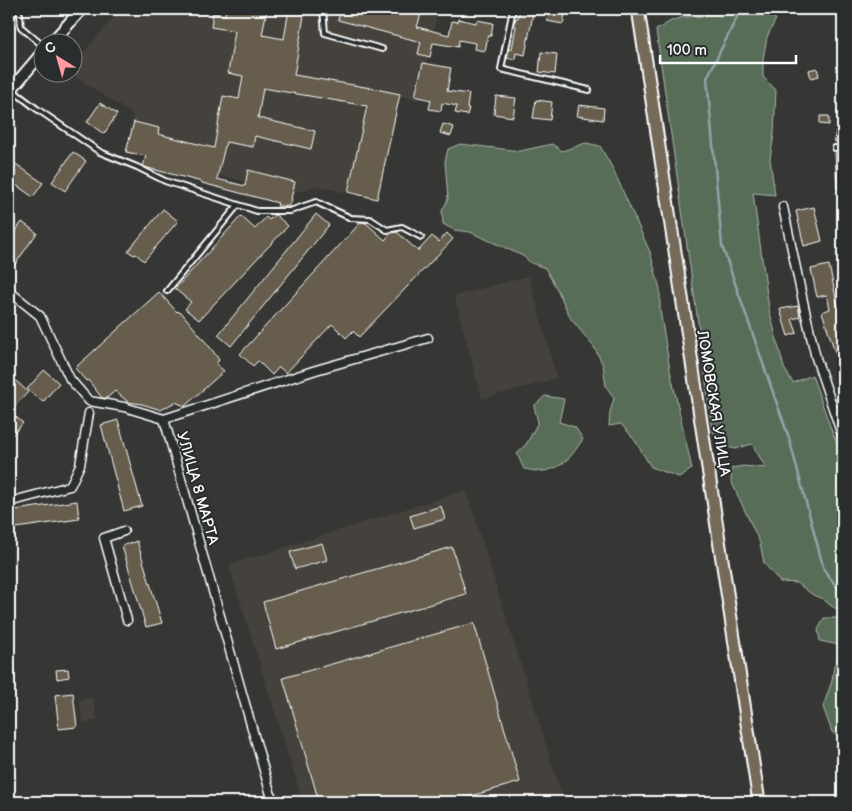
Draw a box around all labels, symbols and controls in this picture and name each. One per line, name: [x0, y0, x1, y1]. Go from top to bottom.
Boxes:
north arrow: [32, 32, 82, 82]
scale bar: [660, 32, 796, 64]
text: С: [41, 38, 60, 58]
text: 100 m: [667, 41, 707, 60]
street label: ЛОМОВСКАЯ УЛИЦА: [692, 328, 735, 478]
street label: УЛИЦА 8 МАРТА: [172, 429, 223, 548]

